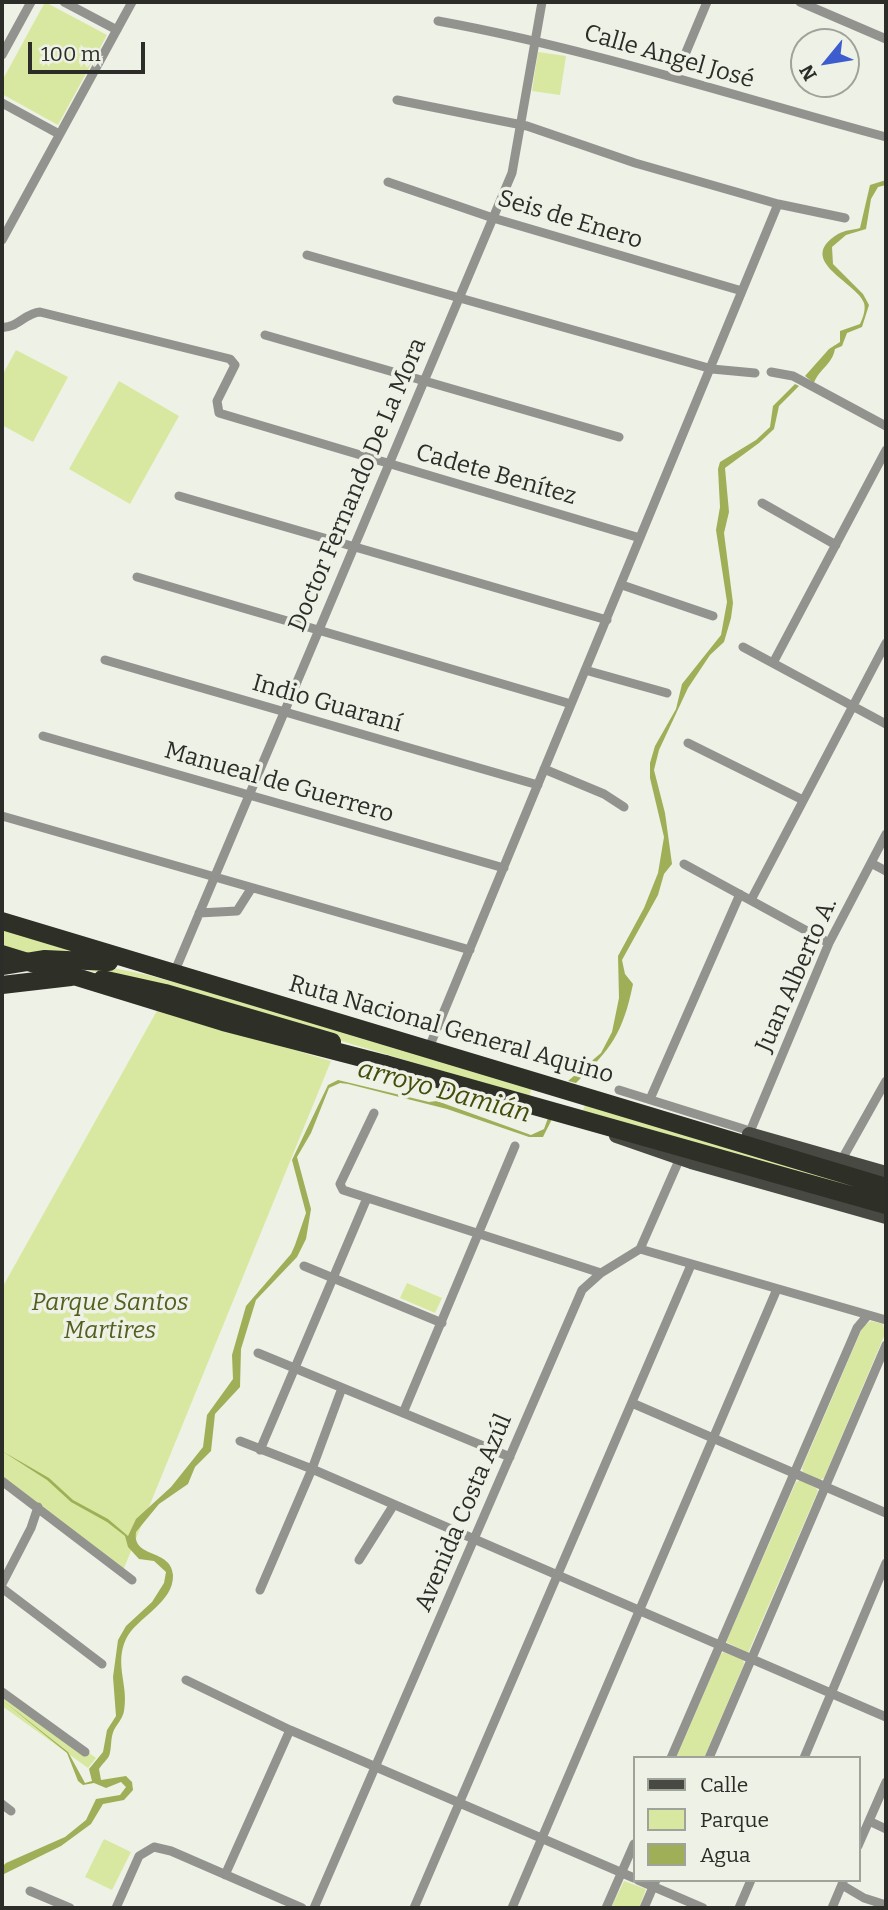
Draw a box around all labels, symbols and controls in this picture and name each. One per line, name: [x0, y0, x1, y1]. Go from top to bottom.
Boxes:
street label: Calle Angel José: [581, 19, 757, 95]
scale bar: [32, 28, 149, 72]
north arrow: [790, 28, 860, 98]
text: 100 m: [41, 41, 101, 67]
text: N: [794, 61, 822, 85]
street label: Seis de Enero: [494, 184, 646, 256]
street label: Doctor Fernando De La Mora: [283, 334, 433, 636]
street label: Cadete Benítez: [412, 438, 580, 512]
street label: Indio Guaraní: [249, 669, 405, 739]
street label: Manueal de Guerrero: [161, 736, 397, 830]
street label: Juan Alberto A.: [750, 893, 844, 1057]
street label: Ruta Nacional General Aquino: [285, 970, 617, 1090]
water label: arroyo Damián: [354, 1054, 534, 1130]
park label: Parque Santos Martires: [32, 1289, 188, 1345]
street label: Avenida Costa Azúl: [409, 1410, 519, 1616]
legend: [632, 1756, 860, 1882]
text: Calle: [700, 1772, 748, 1798]
text: Parque: [700, 1807, 769, 1833]
text: Agua: [700, 1842, 751, 1868]

